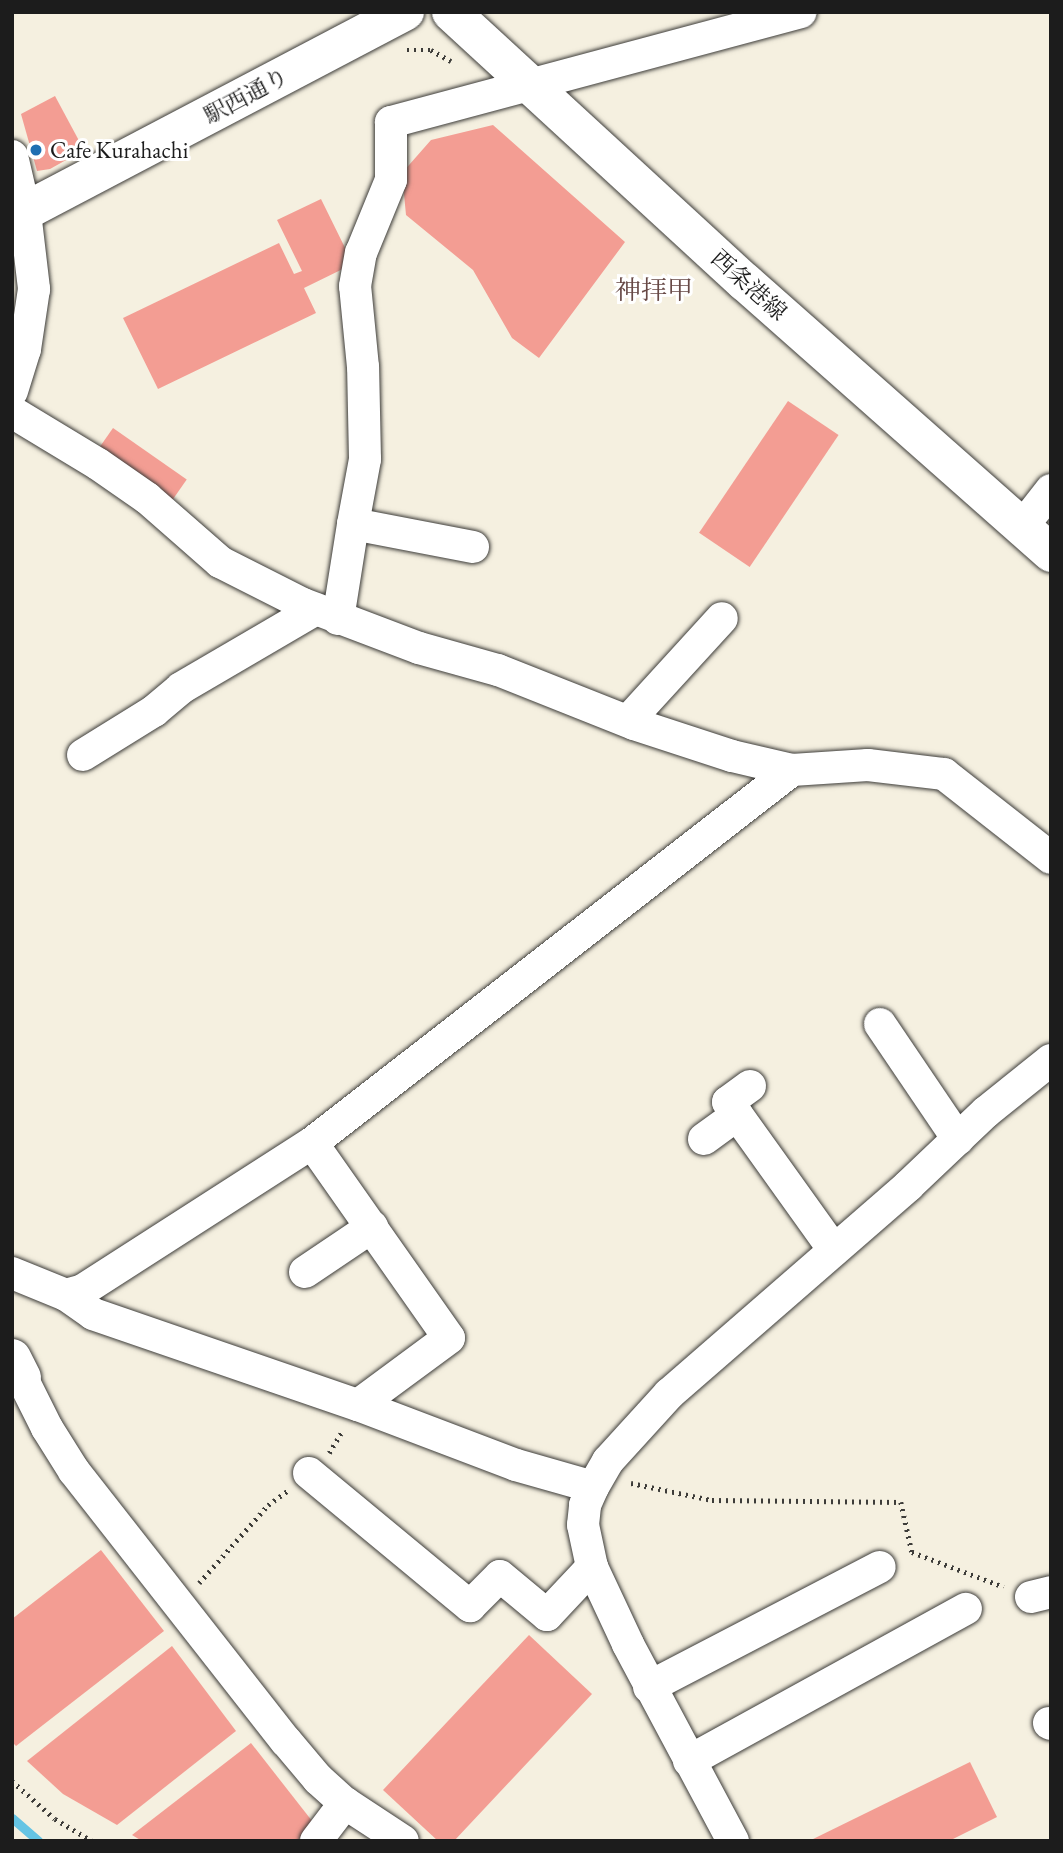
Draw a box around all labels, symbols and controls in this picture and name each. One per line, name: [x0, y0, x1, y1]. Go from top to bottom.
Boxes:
street label: 駅西通り: [199, 62, 293, 130]
place label: Cafe Kurahachi: [50, 136, 188, 164]
marker: Cafe Kurahachi: [28, 142, 44, 158]
street label: 西条港線: [706, 244, 792, 326]
district label: 神拝甲: [615, 275, 693, 307]

